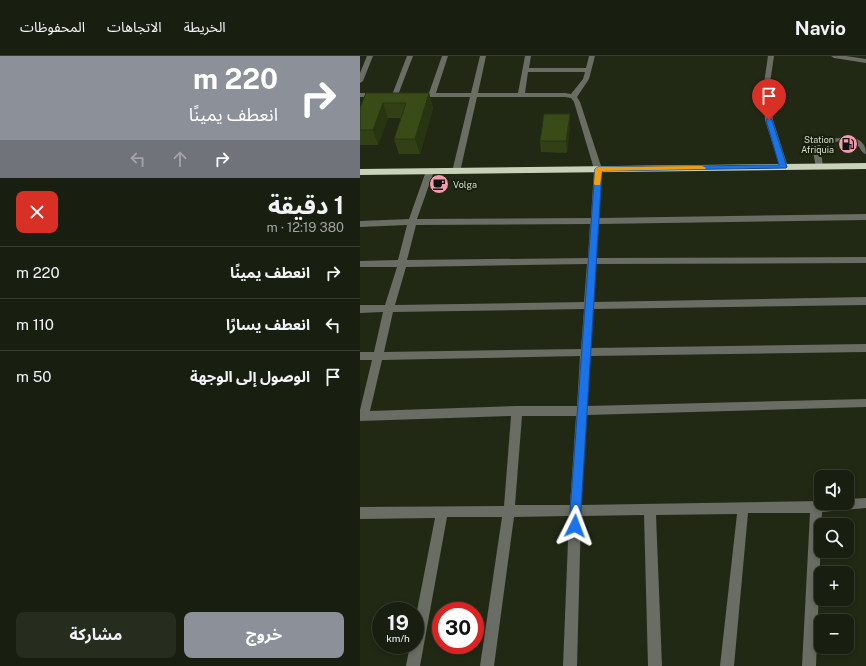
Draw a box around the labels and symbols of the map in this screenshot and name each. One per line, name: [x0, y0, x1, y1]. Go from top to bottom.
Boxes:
pin: [752, 79, 786, 120]
fuel station icon: Station Afriquia: [837, 133, 859, 155]
place label: Station Afriquia: [801, 134, 834, 155]
cafe icon: Volga: [428, 173, 450, 195]
place label: Volga: [453, 179, 477, 190]
position arrow: [554, 505, 596, 547]
speed limit sign: 30: [432, 602, 484, 654]

